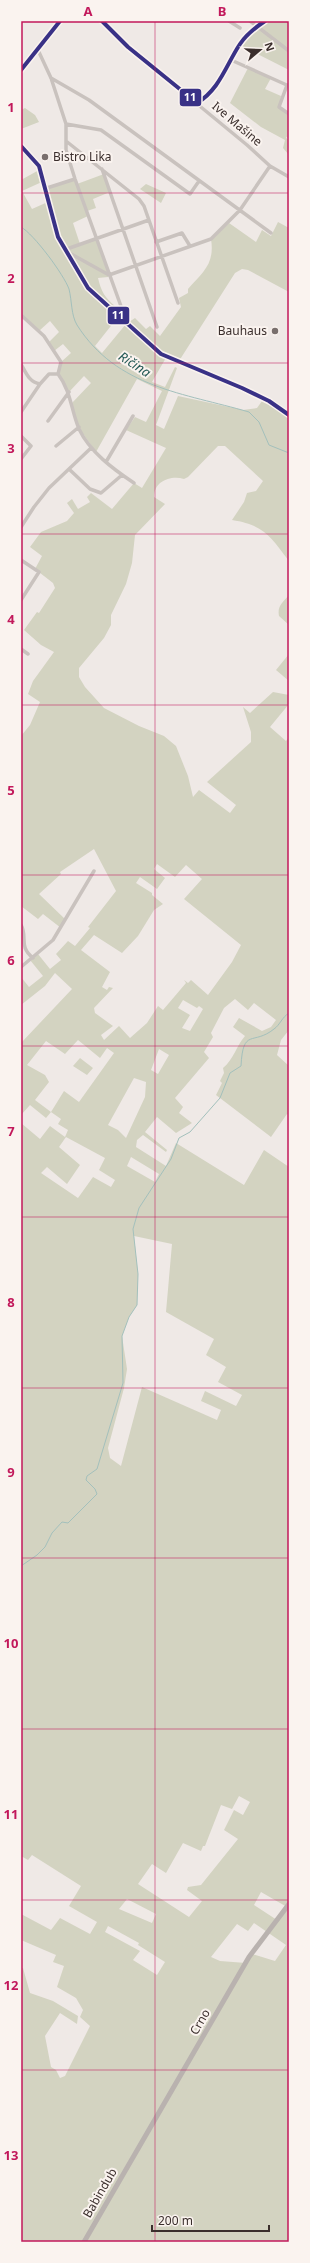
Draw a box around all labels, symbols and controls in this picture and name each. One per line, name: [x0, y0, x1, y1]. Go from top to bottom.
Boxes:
text: A: [84, 2, 93, 20]
text: B: [218, 2, 226, 20]
north arrow: [240, 30, 280, 70]
text: N: [261, 40, 278, 53]
line badge: 11: [179, 88, 202, 107]
text: 11: [184, 89, 196, 104]
text: 1: [7, 98, 15, 116]
street label: Ive Mašine: [209, 98, 266, 150]
place label: Bistro Lika: [53, 148, 112, 165]
marker: Bistro Lika: [40, 152, 50, 162]
text: 2: [7, 269, 15, 287]
line badge: 11: [107, 306, 130, 325]
text: 11: [112, 307, 124, 322]
place label: Bauhaus: [218, 322, 267, 339]
marker: Bauhaus: [270, 326, 280, 336]
water label: Ričina: [115, 347, 155, 381]
text: 3: [7, 439, 15, 457]
text: 4: [7, 610, 15, 628]
text: 5: [7, 781, 15, 799]
text: 6: [7, 951, 15, 969]
text: 7: [7, 1122, 15, 1140]
text: 8: [7, 1293, 15, 1311]
text: 9: [7, 1463, 15, 1481]
text: 10: [4, 1634, 18, 1652]
text: 11: [4, 1805, 18, 1823]
text: 12: [4, 1976, 18, 1994]
street label: Crno: [185, 2006, 214, 2038]
text: 13: [4, 2146, 18, 2164]
street label: Babindub: [79, 2165, 121, 2221]
scale bar: [152, 2207, 269, 2233]
text: 200 m: [158, 2212, 193, 2229]

